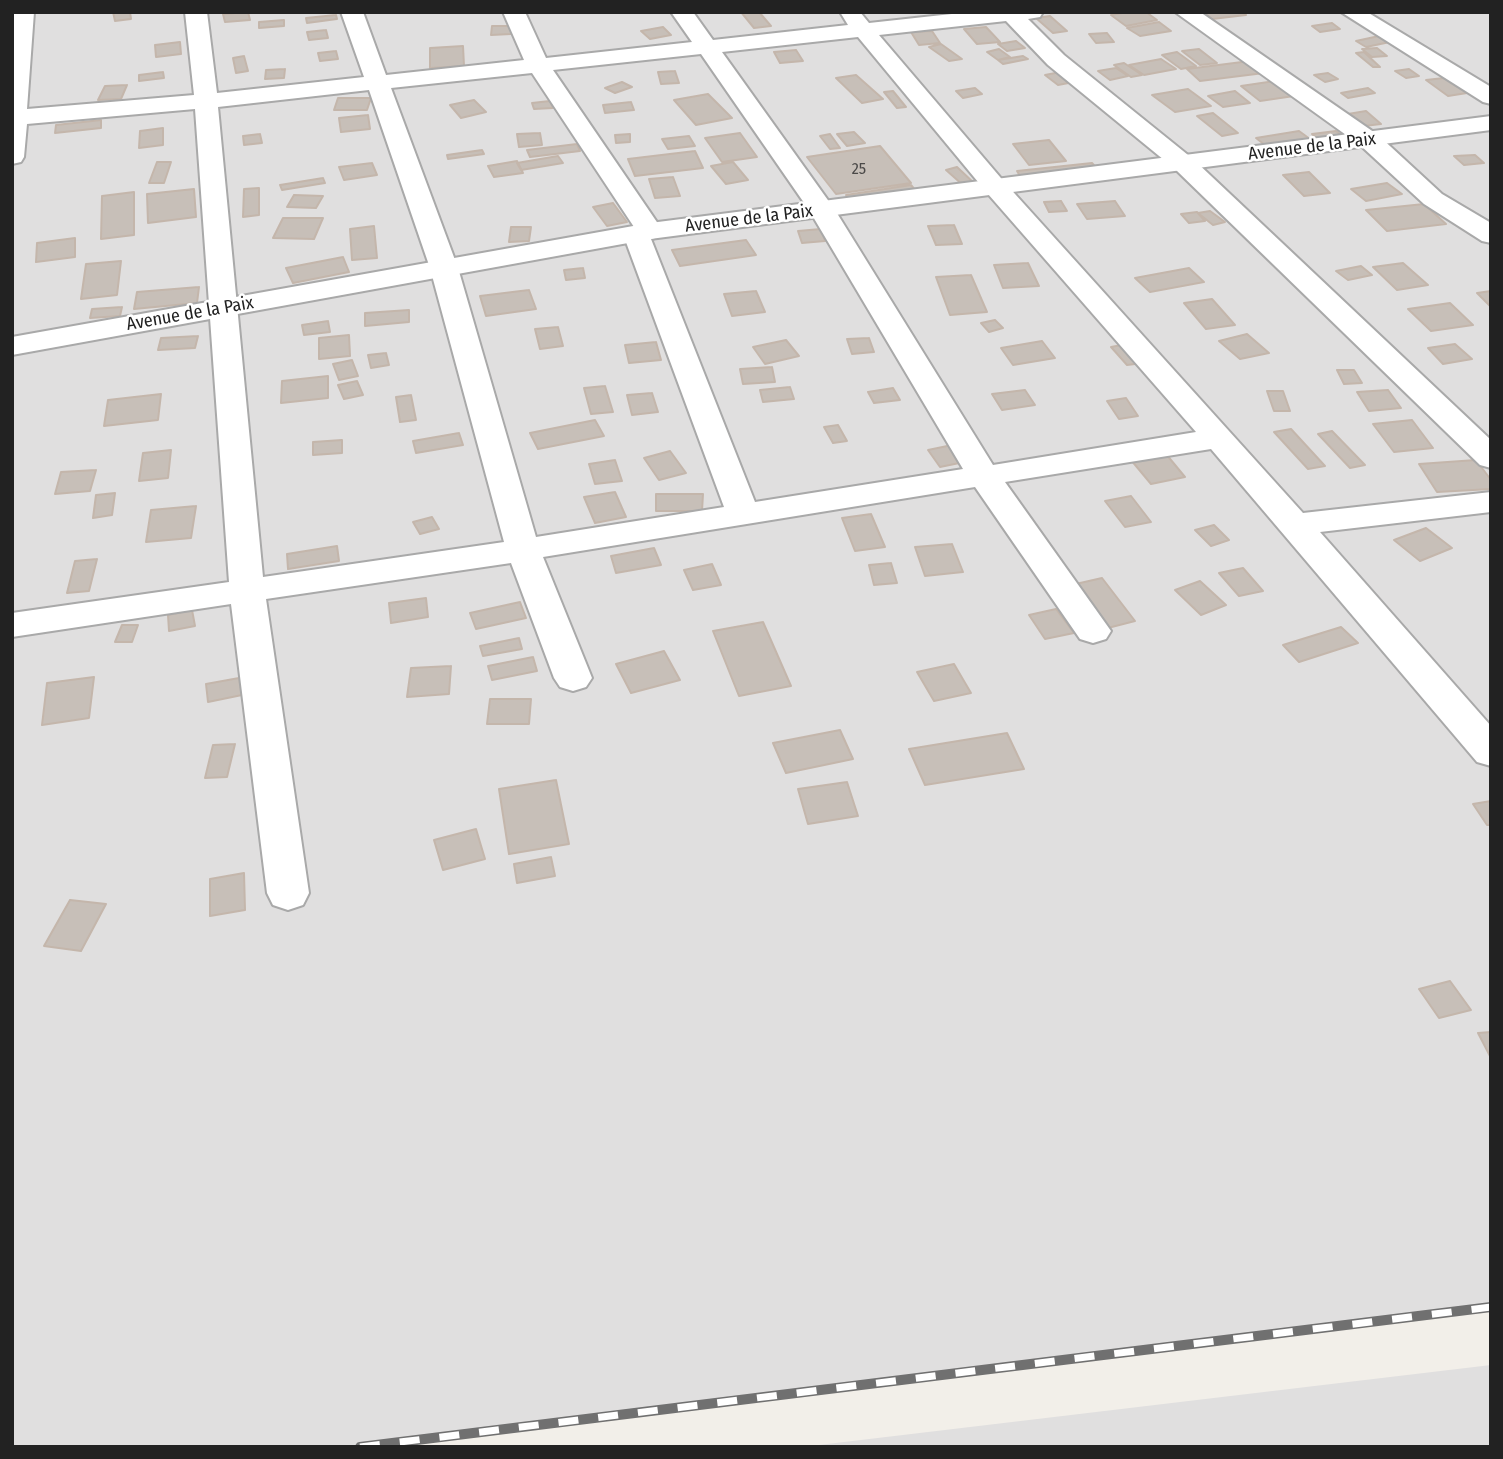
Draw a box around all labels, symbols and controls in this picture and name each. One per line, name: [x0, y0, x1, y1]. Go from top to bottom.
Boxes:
street label: Avenue de la Paix: [1247, 128, 1377, 166]
house number: 25: [852, 160, 866, 180]
street label: Avenue de la Paix: [684, 200, 814, 238]
street label: Avenue de la Paix: [125, 292, 255, 336]

